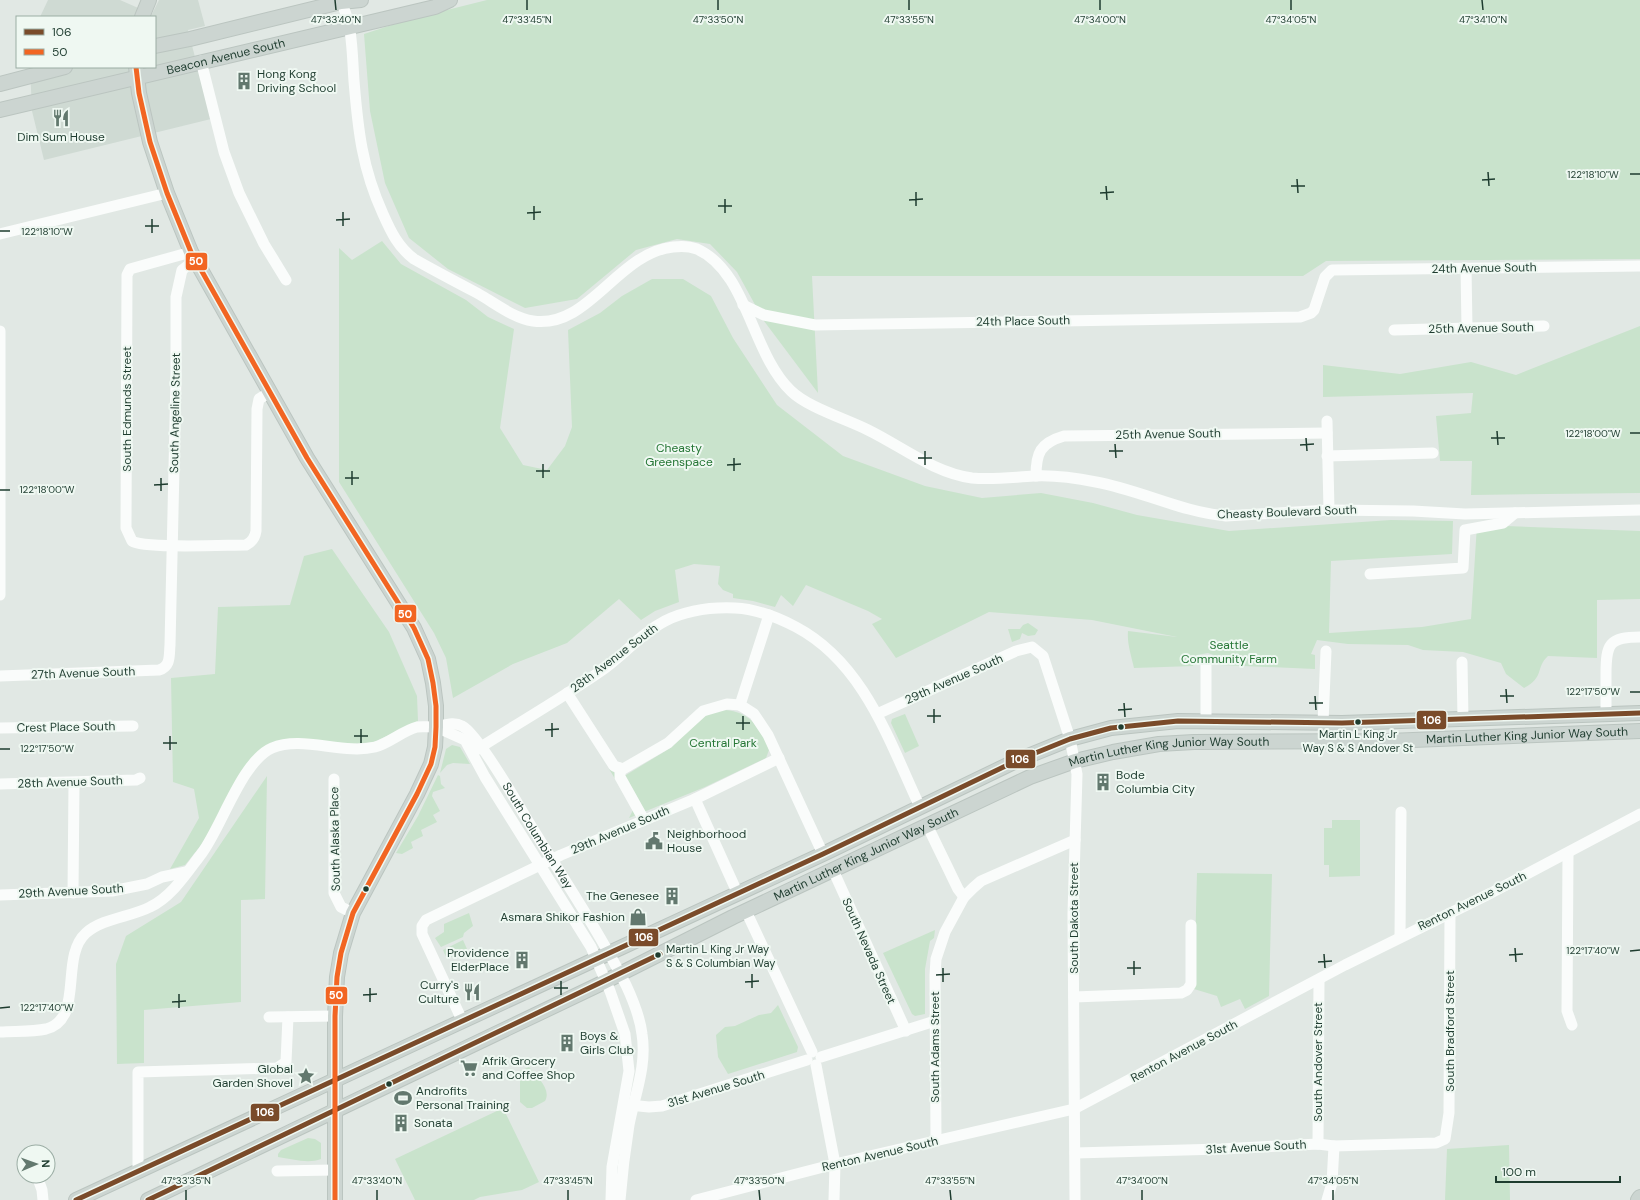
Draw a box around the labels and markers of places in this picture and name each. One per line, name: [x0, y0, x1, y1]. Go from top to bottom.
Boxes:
place label: Hong Kong Driving School: [257, 66, 336, 96]
building icon: Hong Kong Driving School: [234, 71, 254, 91]
restaurant icon: Dim Sum House: [51, 108, 71, 128]
place label: Dim Sum House: [17, 129, 105, 145]
marker: Martin L King Jr Way S & S Andover St: [1353, 717, 1363, 727]
unlabelled marker: [1116, 722, 1126, 732]
place label: Martin L King Jr Way S & S Andover St: [1303, 727, 1413, 755]
place label: Bode Columbia City: [1116, 767, 1195, 797]
building icon: Bode Columbia City: [1093, 772, 1113, 792]
place label: Neighborhood House: [667, 826, 746, 856]
public building icon: Neighborhood House: [644, 831, 664, 851]
unlabelled marker: [361, 884, 371, 894]
building icon: The Genesee: [662, 886, 682, 906]
place label: The Genesee: [586, 888, 659, 904]
shop icon: Asmara Shikor Fashion: [628, 907, 648, 927]
place label: Asmara Shikor Fashion: [500, 909, 625, 925]
place label: Martin L King Jr Way S & S Columbian Way: [666, 942, 775, 970]
place label: Providence ElderPlace: [447, 945, 509, 975]
building icon: Providence ElderPlace: [512, 950, 532, 970]
marker: Martin L King Jr Way S & S Columbian Way: [653, 950, 663, 960]
place label: Curry's Culture: [418, 977, 459, 1007]
restaurant icon: Curry's Culture: [462, 982, 482, 1002]
place label: Boys & Girls Club: [580, 1028, 634, 1058]
building icon: Boys & Girls Club: [557, 1033, 577, 1053]
place label: Afrik Grocery and Coffee Shop: [482, 1053, 575, 1083]
supermarket icon: Afrik Grocery and Coffee Shop: [459, 1058, 479, 1078]
place label: Global Garden Shovel: [213, 1061, 293, 1091]
place icon: Global Garden Shovel: [296, 1066, 316, 1086]
unlabelled marker: [384, 1079, 394, 1089]
place label: Androfits Personal Training: [416, 1083, 510, 1113]
sports icon: Androfits Personal Training: [393, 1088, 413, 1108]
building icon: Sonata: [391, 1113, 411, 1133]
place label: Sonata: [414, 1115, 453, 1131]

